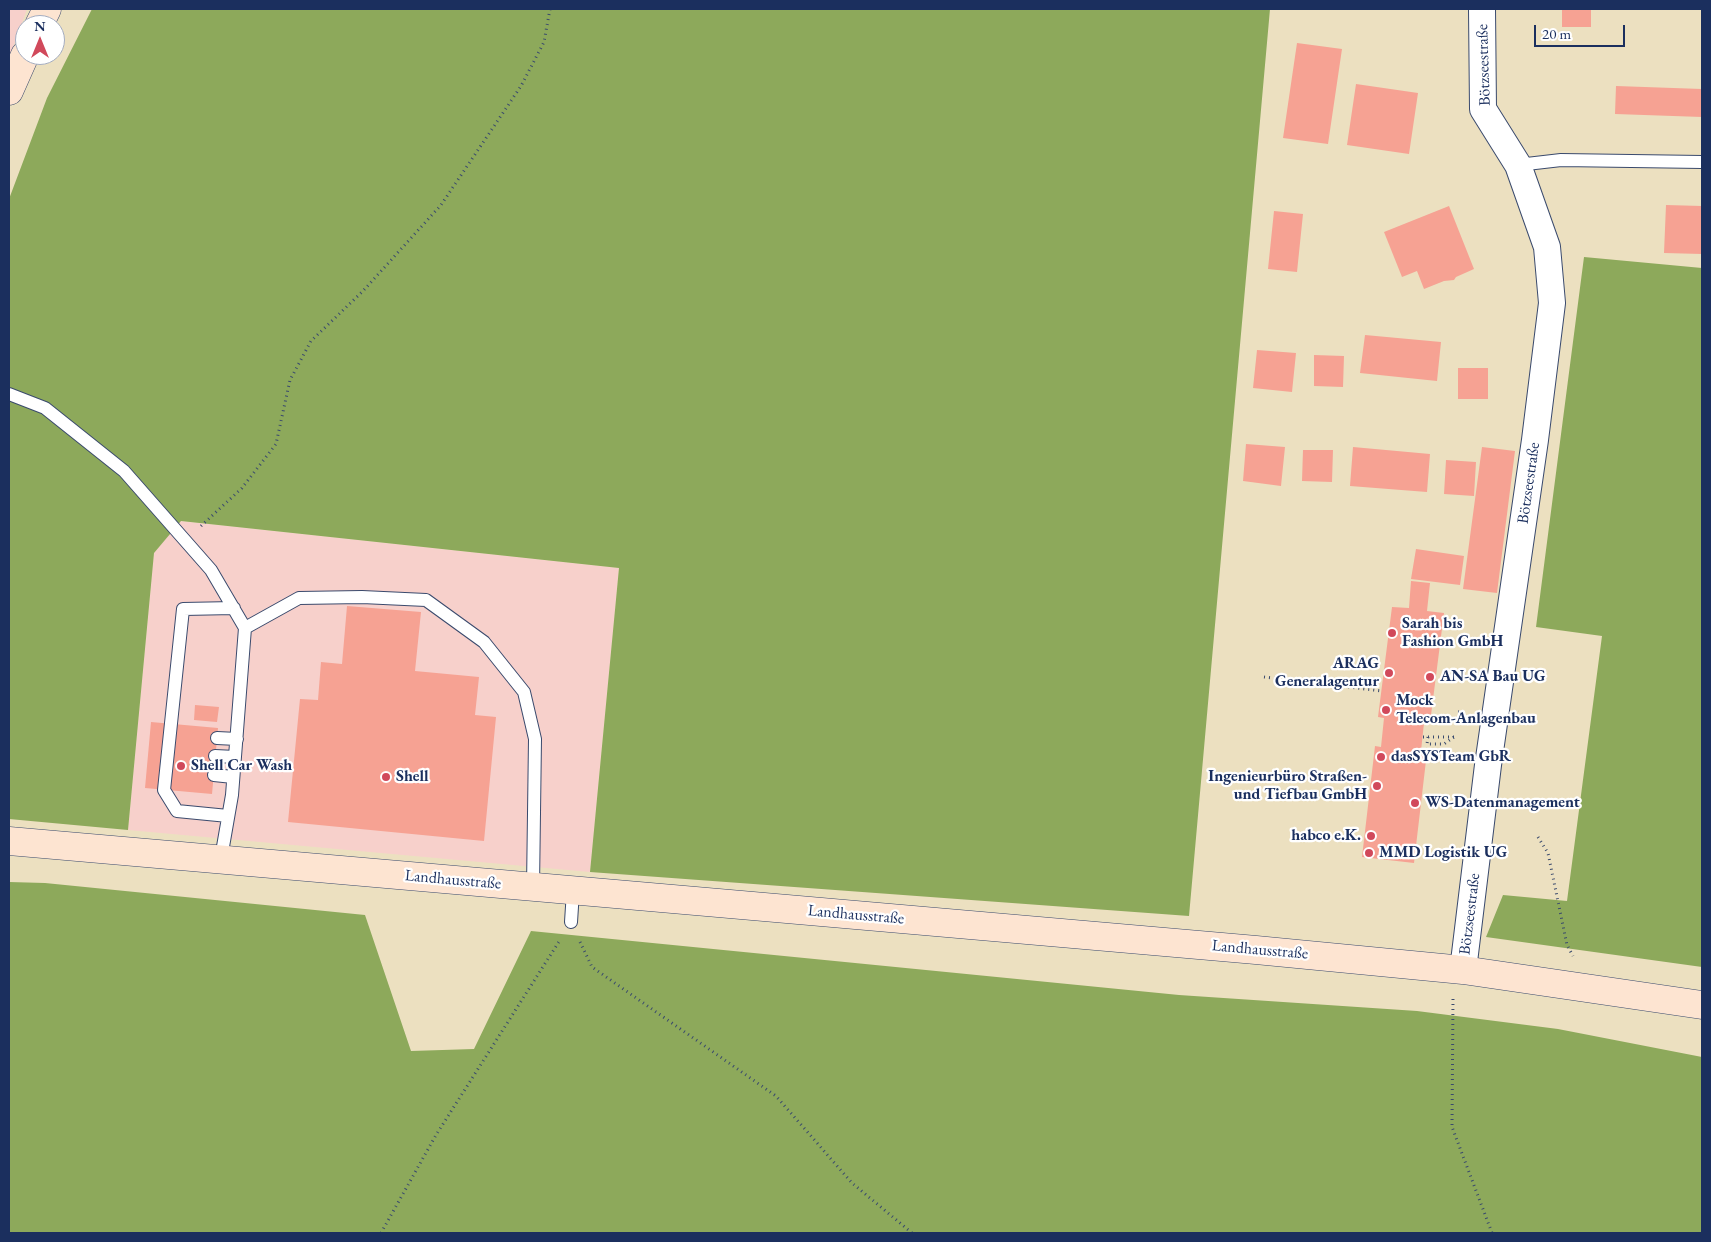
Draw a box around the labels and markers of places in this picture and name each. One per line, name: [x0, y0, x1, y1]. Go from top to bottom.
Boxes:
place label: Sarah bis Fashion GmbH: [1402, 614, 1503, 652]
marker: Sarah bis Fashion GmbH: [1386, 627, 1398, 639]
place label: ARAG Generalagentur: [1275, 654, 1379, 692]
marker: ARAG Generalagentur: [1383, 667, 1395, 679]
place label: AN-SA Bau UG: [1440, 667, 1546, 687]
marker: AN-SA Bau UG: [1424, 671, 1436, 683]
place label: Mock Telecom-Anlagenbau: [1396, 691, 1536, 729]
marker: Mock Telecom-Anlagenbau: [1380, 704, 1392, 716]
place label: dasSYSTeam GbR: [1391, 747, 1511, 767]
marker: dasSYSTeam GbR: [1375, 751, 1387, 763]
place label: Shell Car Wash: [191, 756, 292, 776]
marker: Shell Car Wash: [175, 760, 187, 772]
place label: Shell: [396, 767, 429, 787]
place label: Ingenieurbüro Straßen- und Tiefbau GmbH: [1208, 767, 1367, 805]
marker: Shell: [380, 771, 392, 783]
marker: Ingenieurbüro Straßen- und Tiefbau GmbH: [1371, 780, 1383, 792]
place label: WS-Datenmanagement: [1425, 793, 1580, 813]
marker: WS-Datenmanagement: [1409, 797, 1421, 809]
place label: habco e.K.: [1291, 826, 1361, 846]
marker: habco e.K.: [1365, 830, 1377, 842]
place label: MMD Logistik UG: [1379, 843, 1507, 863]
marker: MMD Logistik UG: [1363, 847, 1375, 859]

